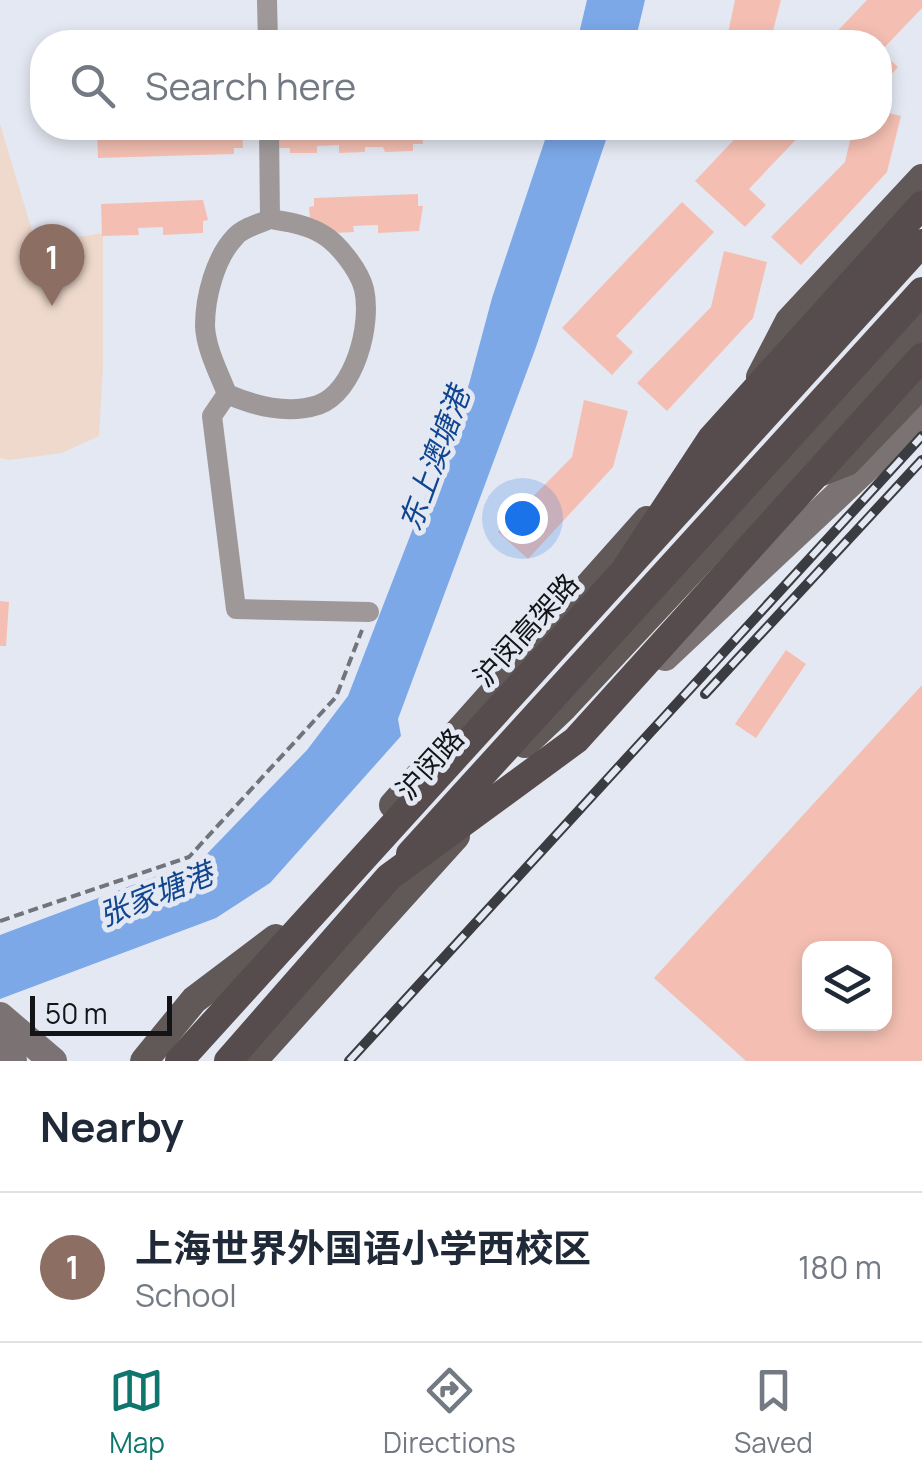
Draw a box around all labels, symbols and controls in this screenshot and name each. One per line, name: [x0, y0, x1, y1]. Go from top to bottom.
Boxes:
search box: [30, 30, 892, 140]
icon: search: [65, 58, 120, 113]
text: Search here: [145, 59, 356, 111]
pin: 1: [20, 224, 84, 306]
water label: 东上澳塘港: [389, 377, 480, 536]
your location: [497, 493, 548, 544]
street label: 沪闵高架路: [464, 565, 586, 694]
street label: 沪闵路: [387, 719, 471, 807]
water label: 张家塘港: [92, 851, 222, 935]
map controls: [802, 941, 892, 1031]
button: layers: [802, 941, 892, 1031]
scale bar: [30, 991, 172, 1036]
text: 50 m: [45, 994, 108, 1032]
text: Nearby: [40, 1097, 184, 1155]
text: 上海世界外国语小学西校区: [135, 1221, 591, 1273]
text: 1: [65, 1245, 80, 1289]
text: 180 m: [798, 1245, 882, 1289]
text: School: [135, 1273, 237, 1317]
tab: Map: [109, 1363, 165, 1461]
tab: Directions: [383, 1363, 516, 1461]
tab: Saved: [734, 1363, 813, 1461]

